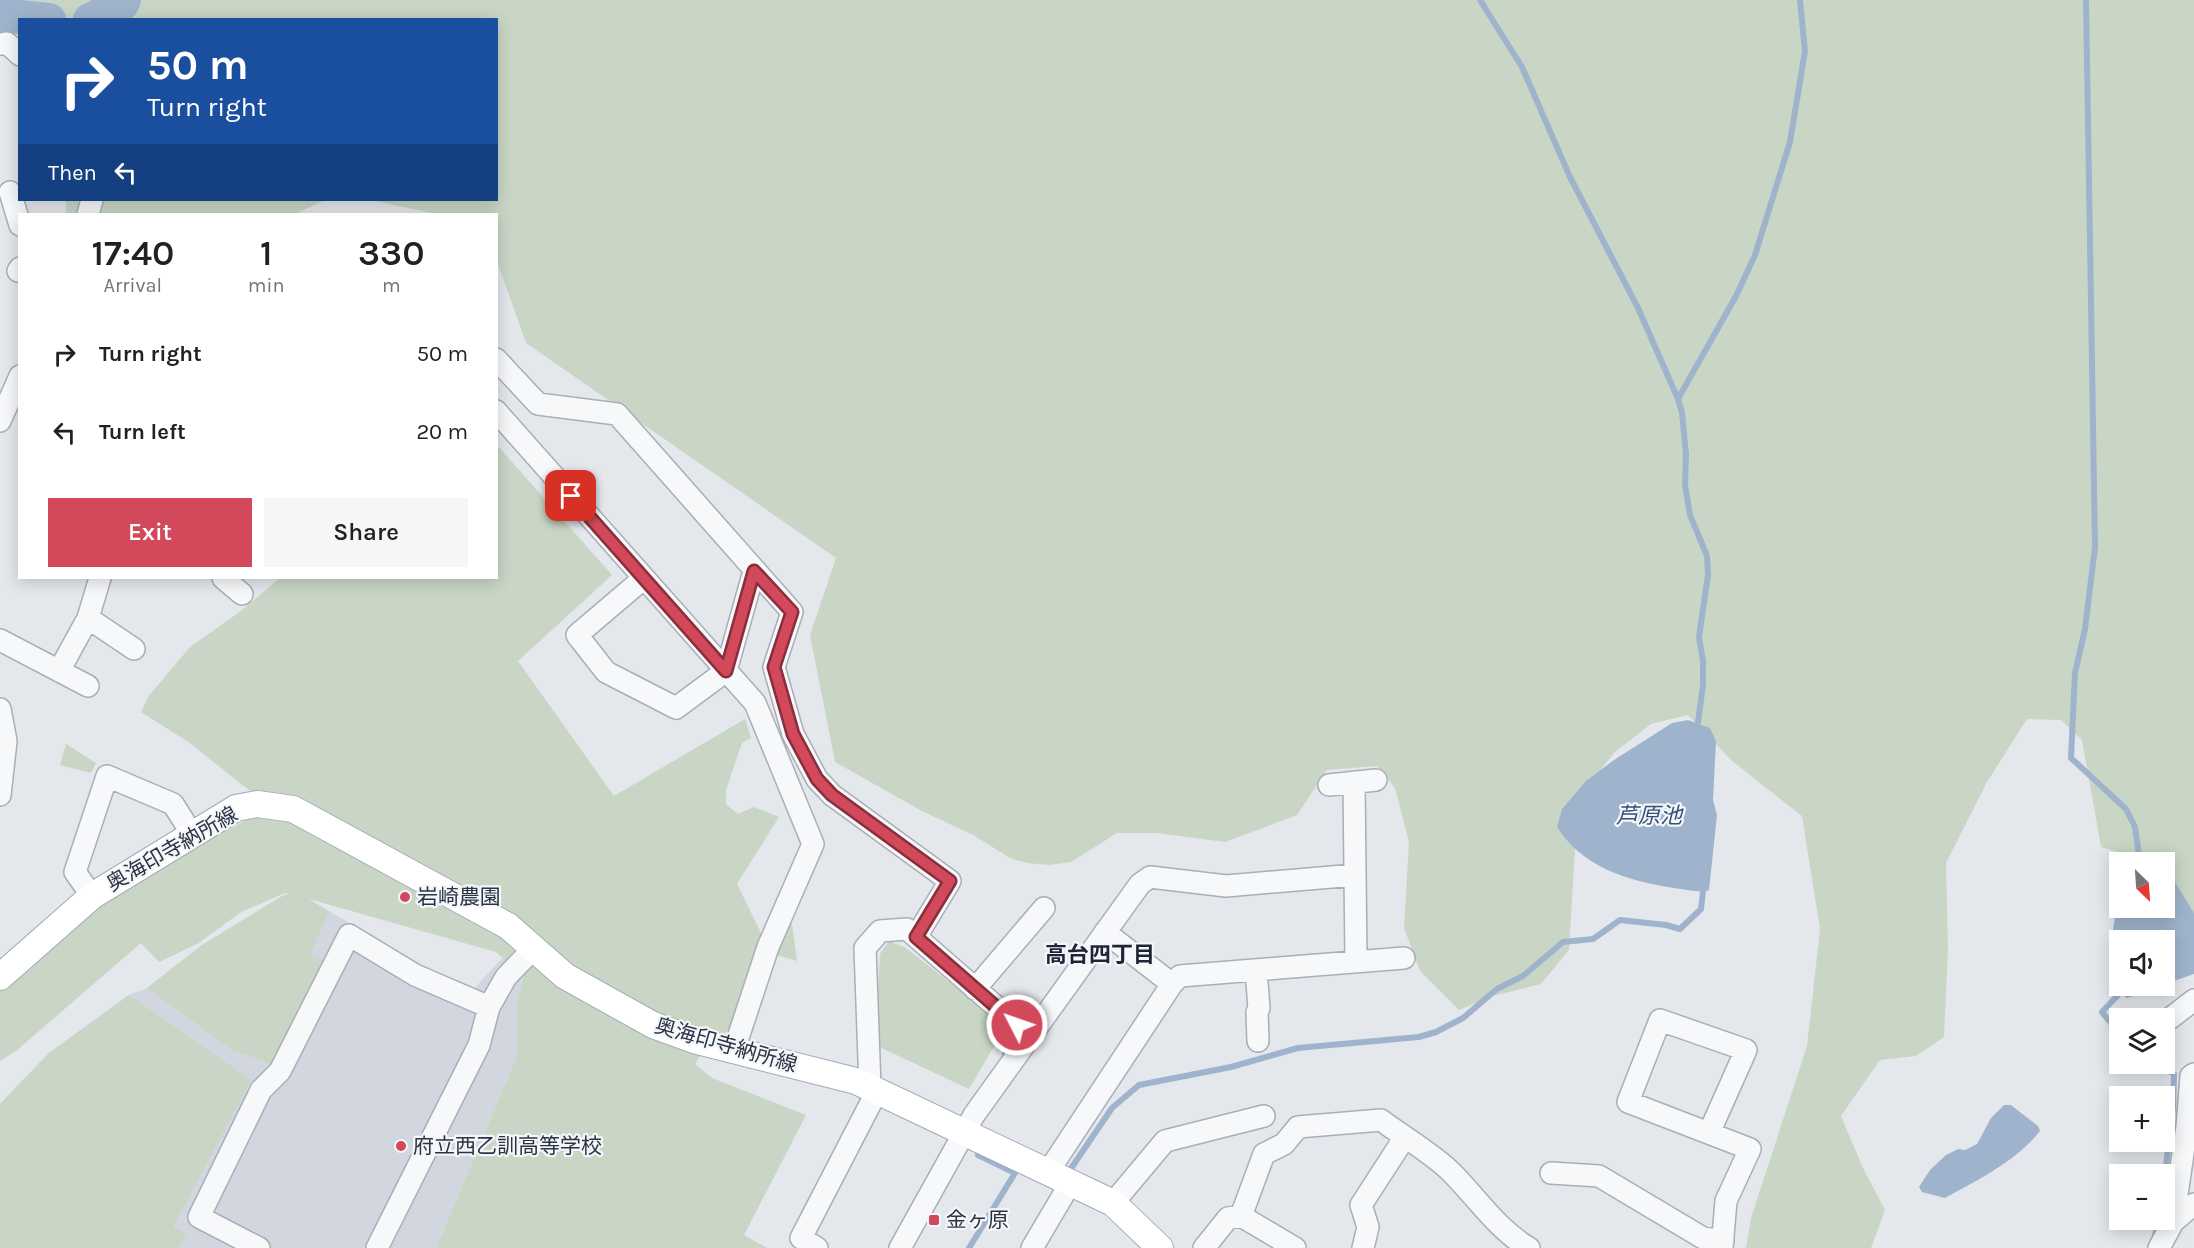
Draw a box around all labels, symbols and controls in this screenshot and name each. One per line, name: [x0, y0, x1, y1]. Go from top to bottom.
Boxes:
text: 50 m: [147, 40, 249, 90]
icon: right: [48, 42, 126, 120]
text: Turn right: [147, 91, 267, 123]
icon: left: [109, 156, 142, 189]
text: Then: [48, 160, 97, 186]
text: 17:40: [91, 232, 174, 274]
text: 1: [260, 232, 272, 274]
text: 330: [358, 232, 425, 274]
text: Arrival: [104, 274, 162, 297]
text: min: [248, 274, 285, 297]
text: m: [382, 274, 401, 297]
icon: right: [48, 338, 81, 371]
text: Turn right: [99, 341, 202, 367]
text: 50 m: [417, 341, 468, 367]
icon: left: [48, 416, 81, 449]
text: Turn left: [99, 419, 186, 445]
text: 20 m: [416, 419, 468, 445]
pin: [545, 470, 596, 521]
icon: arrive: [554, 479, 587, 512]
button: Exit: [48, 498, 252, 567]
button: Share: [264, 498, 468, 567]
street label: 奥海印寺納所線: [102, 802, 242, 896]
water label: 芦原池: [1616, 803, 1684, 829]
north arrow: [2109, 852, 2175, 918]
map controls: [2109, 852, 2175, 1230]
place label: 岩崎農園: [417, 885, 501, 909]
marker: 岩崎農園: [398, 890, 412, 904]
button: sound: [2109, 930, 2175, 996]
district label: 高台四丁目: [1045, 942, 1155, 968]
position arrow: [985, 993, 1049, 1057]
button: layers: [2109, 1008, 2175, 1074]
street label: 奥海印寺納所線: [652, 1013, 800, 1077]
button: +: [2109, 1086, 2175, 1152]
place label: 府立西乙訓高等学校: [413, 1134, 602, 1158]
marker: 府立西乙訓高等学校: [394, 1139, 408, 1153]
button: −: [2109, 1164, 2175, 1230]
place label: 金ヶ原: [946, 1208, 1009, 1232]
marker: 金ヶ原: [927, 1213, 941, 1227]

